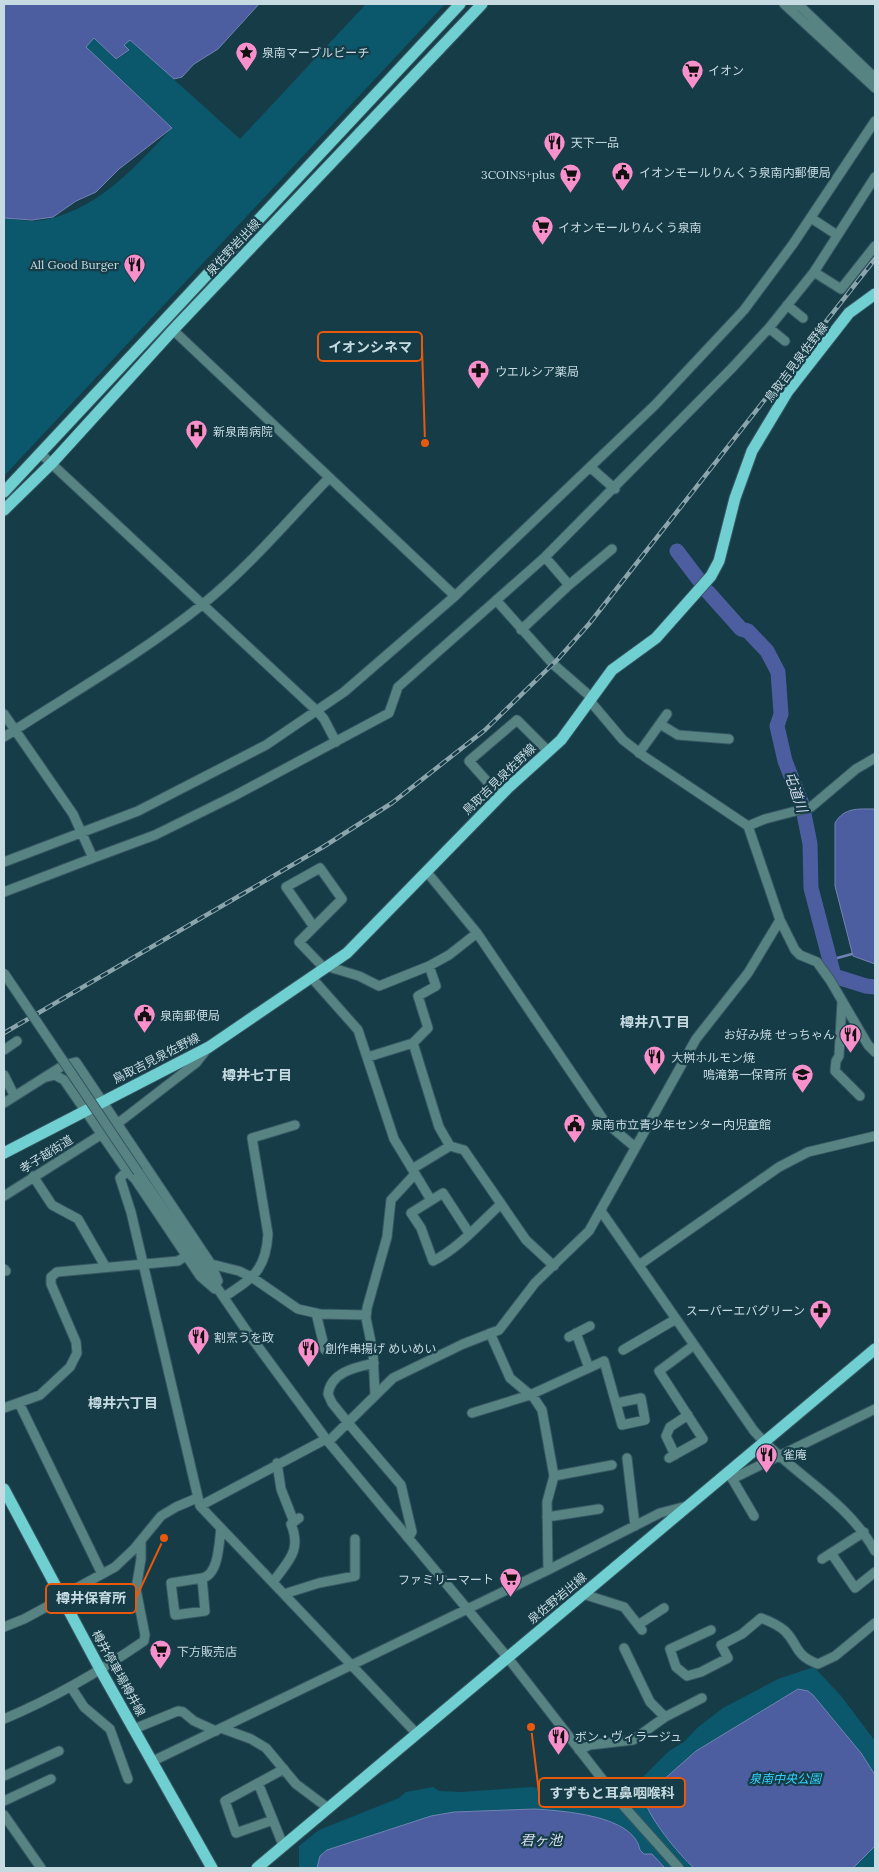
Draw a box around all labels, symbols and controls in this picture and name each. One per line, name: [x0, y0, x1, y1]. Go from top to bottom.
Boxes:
place icon: 泉南マーブルビーチ: [234, 40, 258, 71]
place label: 泉南マーブルビーチ: [262, 45, 369, 60]
supermarket icon: イオン: [680, 58, 704, 89]
place label: イオン: [708, 63, 744, 78]
restaurant icon: 天下一品: [543, 130, 567, 161]
place label: 天下一品: [571, 135, 619, 150]
public building icon: イオンモールりんくう泉南内郵便局: [611, 160, 635, 191]
supermarket icon: 3COINS+plus: [559, 162, 583, 193]
place label: イオンモールりんくう泉南内郵便局: [639, 165, 831, 180]
place label: 3COINS+plus: [481, 167, 555, 182]
supermarket icon: イオンモールりんくう泉南: [530, 215, 554, 246]
street label: 泉佐野岩出線: [203, 216, 263, 278]
place label: イオンモールりんくう泉南: [558, 220, 702, 235]
restaurant icon: All Good Burger: [123, 252, 147, 283]
place label: All Good Burger: [29, 257, 120, 272]
street label: 鳥取吉見泉佐野線: [761, 319, 831, 405]
callout: イオンシネマ: [318, 332, 422, 361]
text: イオンシネマ: [328, 338, 412, 356]
pharmacy icon: ウエルシア薬局: [467, 359, 491, 390]
place label: ウエルシア薬局: [495, 364, 579, 379]
hospital icon: 新泉南病院: [185, 419, 209, 450]
place label: 新泉南病院: [213, 424, 273, 439]
street label: 鳥取吉見泉佐野線: [459, 740, 539, 818]
water label: 屯道川: [781, 769, 812, 817]
public building icon: 泉南郵便局: [132, 1003, 156, 1034]
place label: 泉南郵便局: [160, 1008, 220, 1023]
district label: 樽井八丁目: [620, 1013, 690, 1031]
restaurant icon: お好み焼 せっちゃん: [839, 1022, 863, 1053]
place label: お好み焼 せっちゃん: [724, 1027, 835, 1042]
street label: 鳥取吉見泉佐野線: [110, 1030, 202, 1086]
restaurant icon: 大桝ホルモン焼: [643, 1045, 667, 1076]
place label: 大桝ホルモン焼: [671, 1050, 755, 1065]
school or university icon: 鳴滝第一保育所: [791, 1062, 815, 1093]
district label: 樽井七丁目: [222, 1066, 292, 1084]
place label: 鳴滝第一保育所: [703, 1067, 787, 1082]
public building icon: 泉南市立青少年センター内児童館: [563, 1112, 587, 1143]
place label: 泉南市立青少年センター内児童館: [591, 1117, 771, 1132]
street label: 孝子越街道: [17, 1132, 75, 1176]
pharmacy icon: スーパーエバグリーン: [809, 1298, 833, 1329]
place label: スーパーエバグリーン: [686, 1303, 805, 1318]
restaurant icon: 割烹うを政: [186, 1325, 210, 1356]
place label: 割烹うを政: [214, 1330, 274, 1345]
restaurant icon: 創作串揚げ めいめい: [297, 1336, 321, 1367]
place label: 創作串揚げ めいめい: [325, 1341, 436, 1356]
district label: 樽井六丁目: [88, 1394, 158, 1412]
restaurant icon: 雀庵: [755, 1442, 779, 1473]
place label: 雀庵: [783, 1447, 807, 1462]
supermarket icon: ファミリーマート: [498, 1567, 522, 1598]
street label: 泉佐野岩出線: [525, 1569, 589, 1627]
place label: ファミリーマート: [398, 1572, 494, 1587]
callout: 樽井保育所: [46, 1584, 136, 1613]
text: 樽井保育所: [56, 1589, 126, 1607]
street label: 樽井停車場樽井線: [89, 1627, 149, 1719]
supermarket icon: 下方販売店: [149, 1639, 173, 1670]
place label: 下方販売店: [177, 1644, 237, 1659]
restaurant icon: ボン・ヴィラージュ: [547, 1724, 571, 1755]
place label: ボン・ヴィラージュ: [575, 1729, 682, 1744]
park label: 泉南中央公園: [749, 1771, 823, 1786]
callout: すずもと耳鼻咽喉科: [539, 1778, 685, 1807]
text: すずもと耳鼻咽喉科: [549, 1784, 675, 1802]
water label: 君ヶ池: [520, 1831, 564, 1849]

